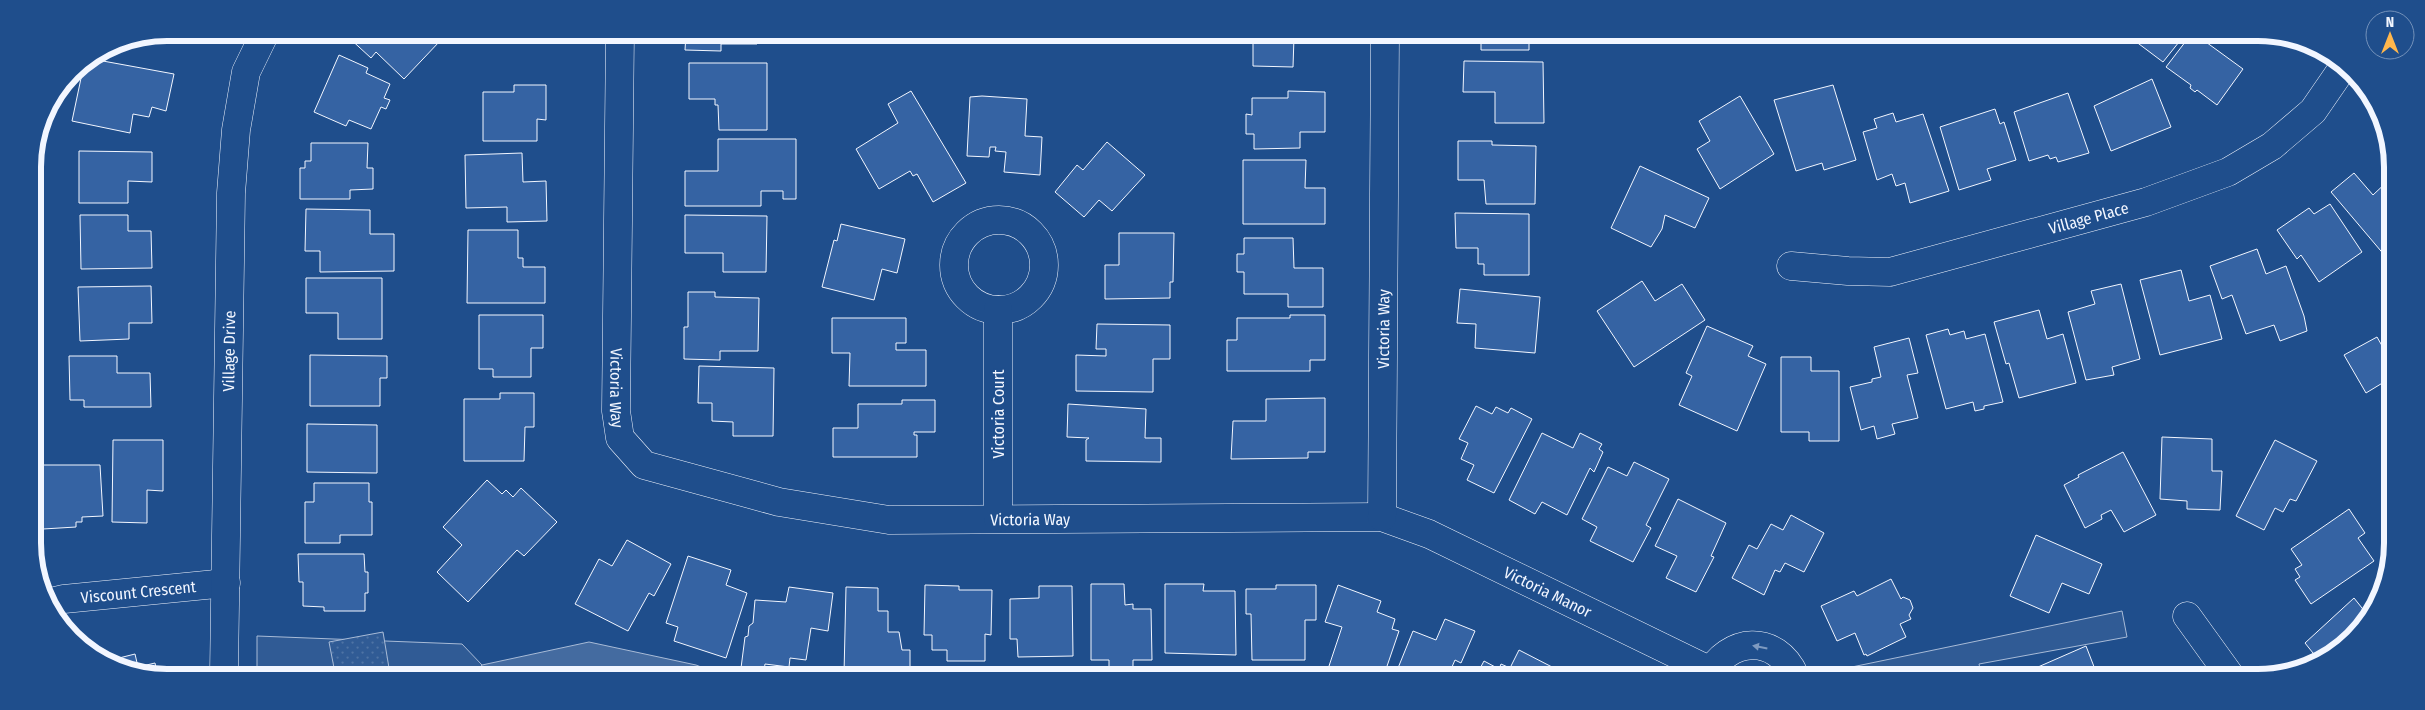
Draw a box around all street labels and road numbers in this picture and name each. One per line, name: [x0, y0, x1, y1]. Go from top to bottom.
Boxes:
street label: Village Place: [2046, 198, 2131, 238]
street label: Victoria Way: [1373, 288, 1393, 369]
street label: Village Drive: [219, 310, 239, 392]
street label: Victoria Way: [606, 348, 628, 430]
street label: Victoria Court: [989, 369, 1008, 459]
street label: Victoria Way: [990, 509, 1071, 529]
street label: Victoria Manor: [1501, 562, 1595, 621]
street label: Viscount Crescent: [80, 576, 198, 607]

